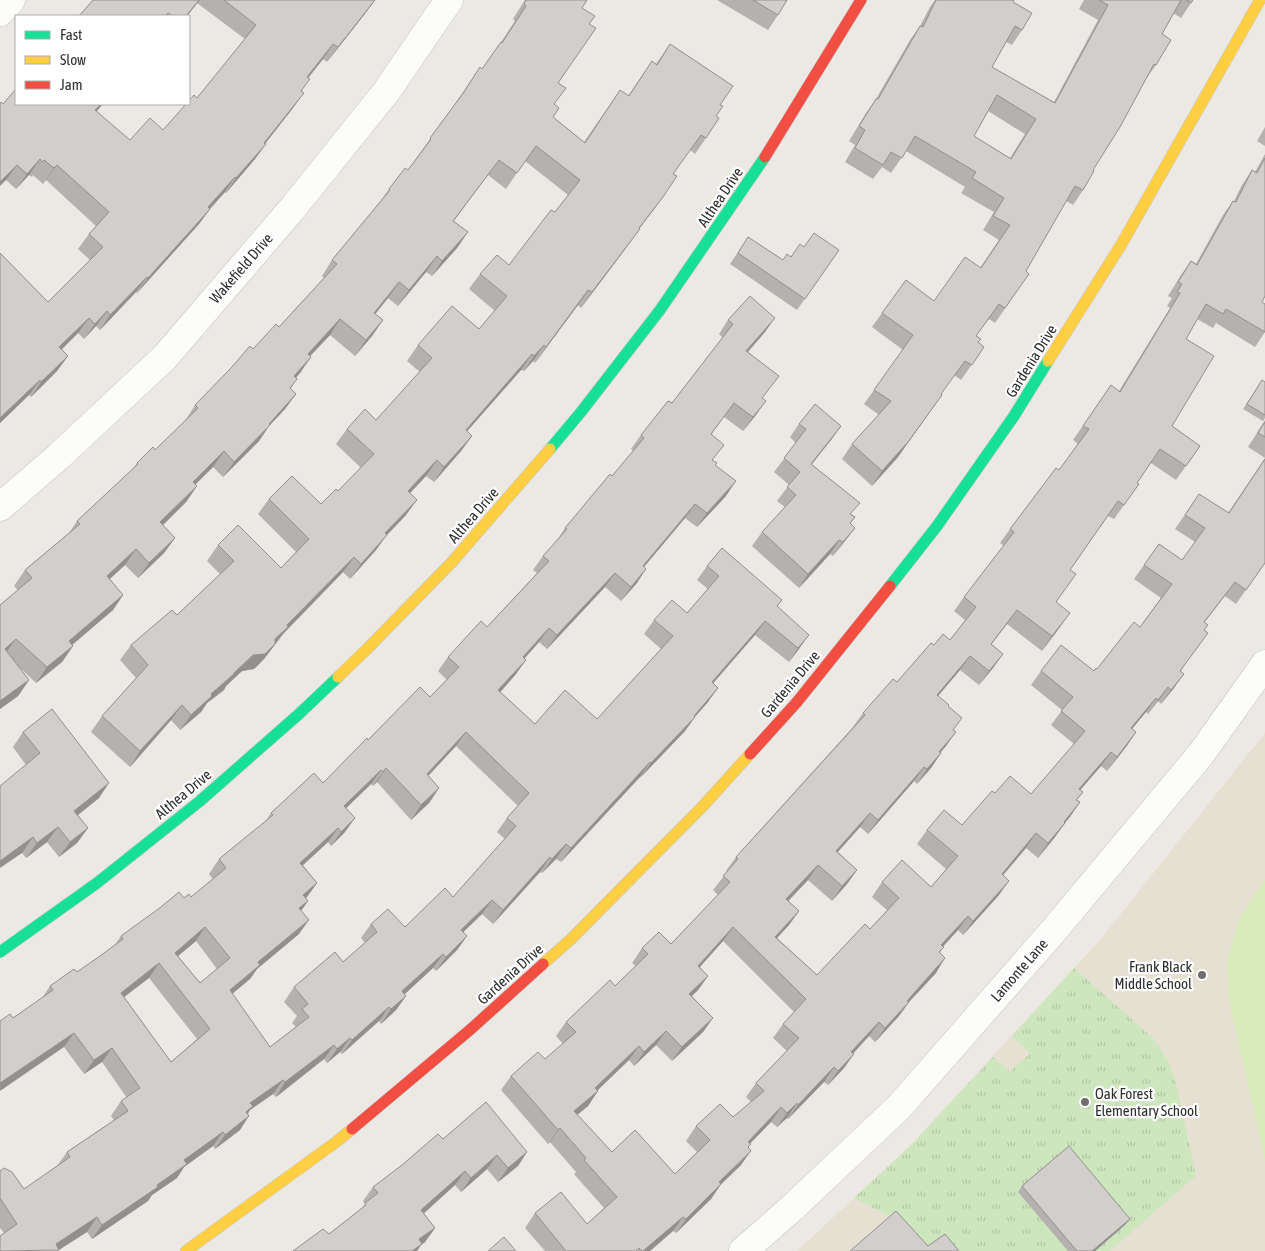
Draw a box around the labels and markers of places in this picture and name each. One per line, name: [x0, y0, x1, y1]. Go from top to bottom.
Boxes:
place label: Frank Black Middle School: [1114, 958, 1192, 992]
marker: Frank Black Middle School: [1196, 969, 1208, 981]
place label: Oak Forest Elementary School: [1095, 1085, 1198, 1119]
marker: Oak Forest Elementary School: [1079, 1096, 1091, 1108]

